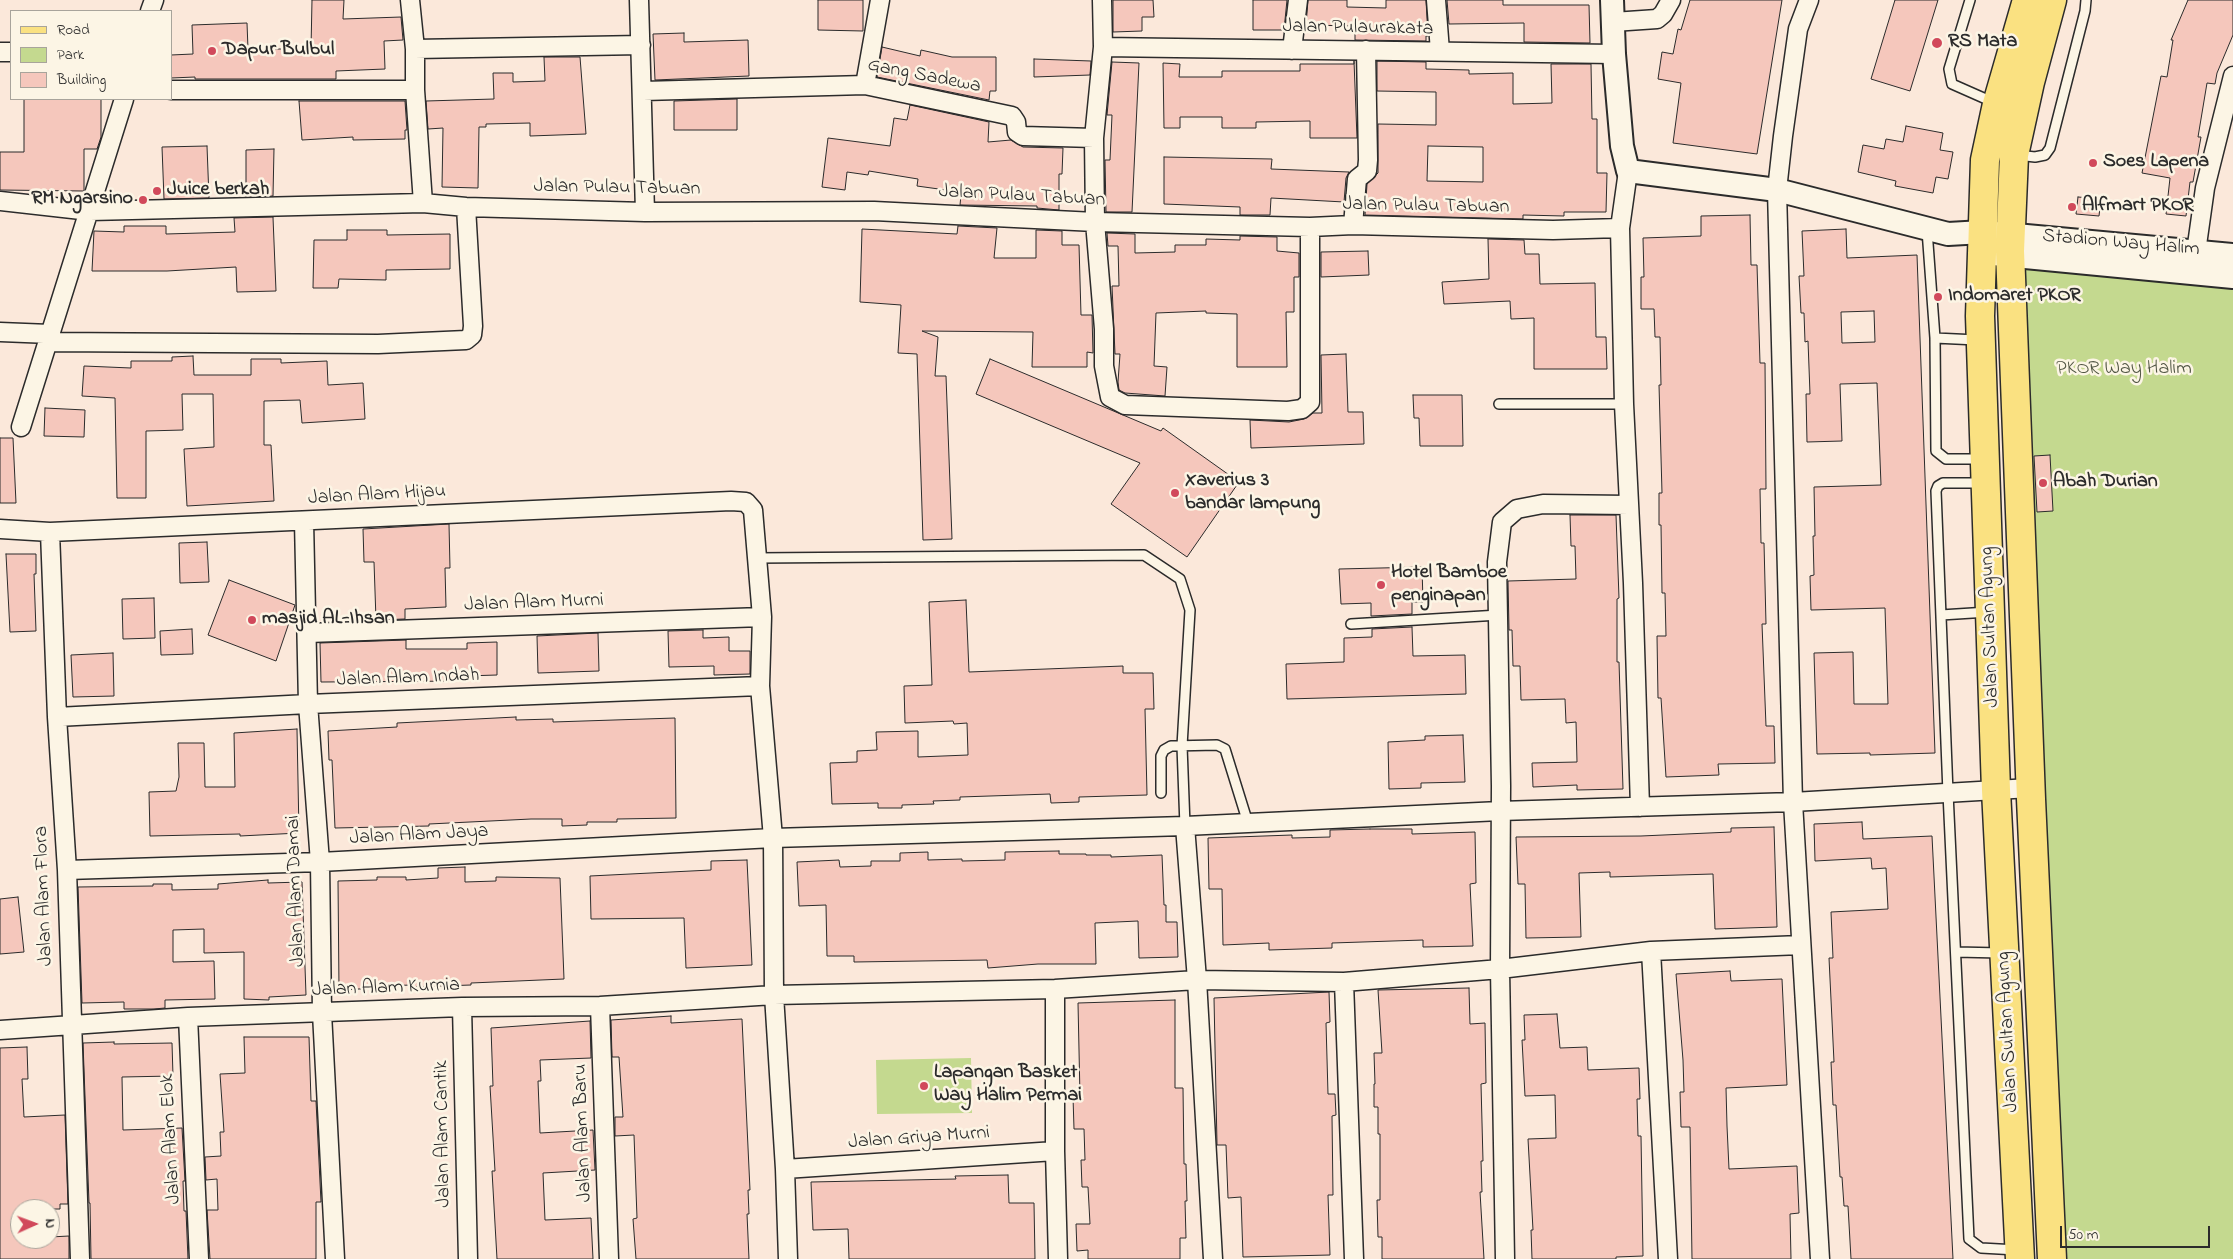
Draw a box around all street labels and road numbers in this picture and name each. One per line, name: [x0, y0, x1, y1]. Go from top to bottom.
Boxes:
street label: Jalan Pulaurakata: [1282, 16, 1434, 42]
street label: Gang Sadewa: [865, 54, 983, 100]
street label: Jalan Pulau Tabuan: [533, 176, 701, 202]
street label: Jalan Pulau Tabuan: [938, 181, 1106, 213]
street label: Jalan Pulau Tabuan: [1342, 194, 1510, 220]
street label: Stadion Way Halim: [2041, 225, 2201, 263]
street label: Jalan Alam Hijau: [307, 480, 447, 512]
street label: Jalan Sultan Agung: [1976, 546, 2006, 708]
street label: Jalan Alam Murni: [464, 590, 604, 618]
street label: Jalan Alam Indah: [336, 665, 480, 693]
street label: Jalan Alam Damai: [282, 815, 312, 967]
street label: Jalan Alam Jaya: [349, 820, 489, 852]
street label: Jalan Alam Flora: [31, 825, 59, 967]
street label: Jalan Sultan Agung: [1993, 951, 2025, 1113]
street label: Jalan Alam Kurnia: [312, 974, 460, 1004]
street label: Jalan Alam Cantik: [431, 1060, 457, 1208]
street label: Jalan Alam Baru: [570, 1063, 598, 1203]
street label: Jalan Alam Elok: [157, 1073, 187, 1205]
street label: Jalan Griya Murni: [847, 1122, 991, 1156]

